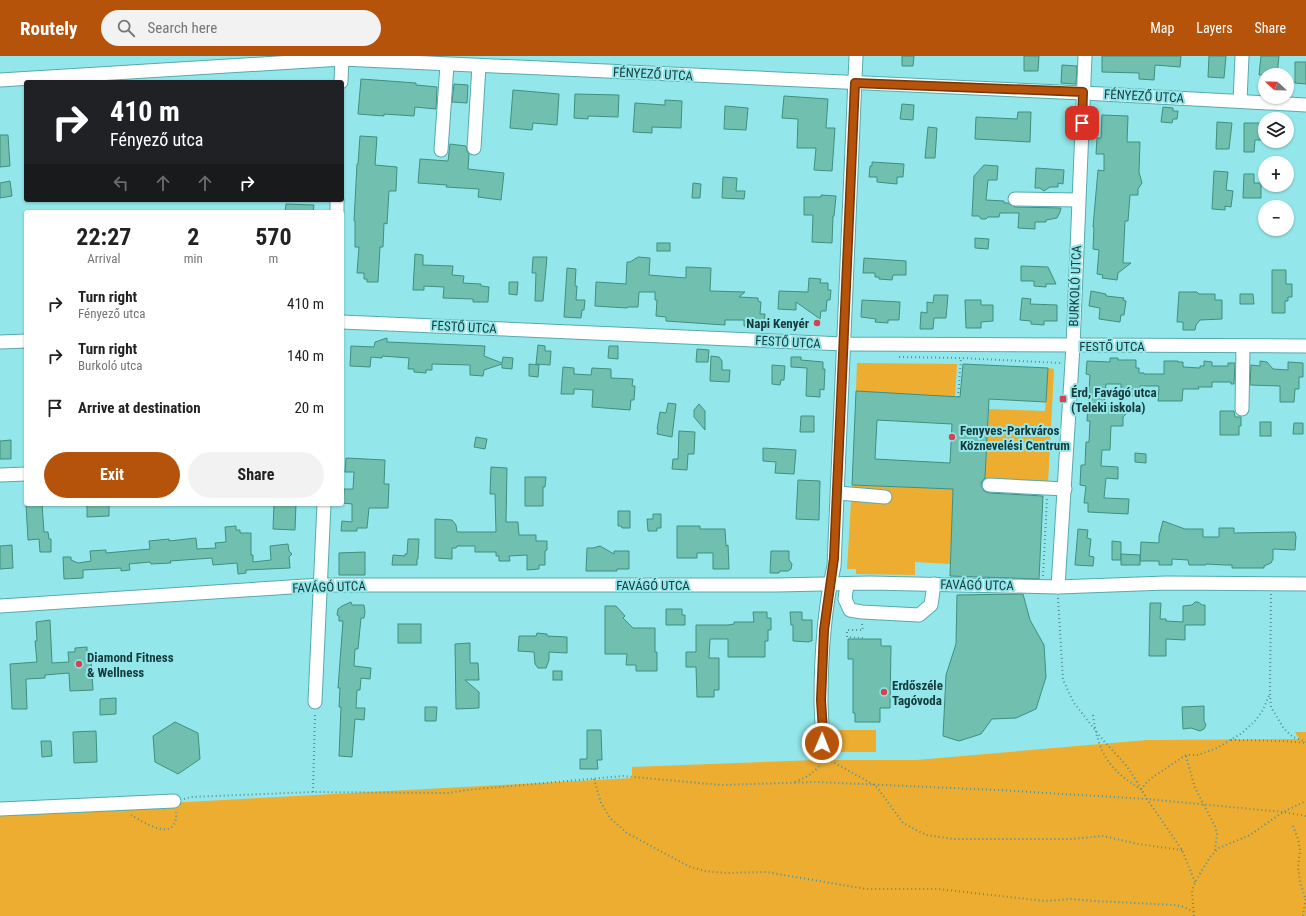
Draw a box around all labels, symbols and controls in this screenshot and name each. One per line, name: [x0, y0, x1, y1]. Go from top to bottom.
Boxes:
search box: [101, 10, 381, 46]
text: Routely: [20, 17, 77, 40]
icon: search: [115, 17, 137, 39]
text: Search here: [147, 19, 217, 37]
text: Map: [1150, 20, 1174, 36]
text: Layers: [1196, 20, 1233, 36]
text: Share: [1255, 20, 1286, 36]
street label: FÉNYEZŐ UTCA: [613, 64, 694, 84]
north arrow: [1258, 68, 1294, 104]
map controls: [1258, 68, 1294, 236]
street label: FÉNYEZŐ UTCA: [1104, 86, 1185, 106]
text: 410 m: [110, 95, 180, 128]
icon: right: [44, 96, 96, 148]
pin: [1065, 106, 1099, 140]
icon: arrive: [1071, 112, 1093, 134]
button: layers: [1258, 112, 1294, 148]
text: Fényező utca: [110, 129, 203, 150]
button: +: [1258, 156, 1294, 192]
icon: left: [110, 172, 132, 194]
icon: ahead: [152, 172, 174, 194]
icon: ahead: [194, 172, 216, 194]
icon: right: [236, 172, 258, 194]
button: −: [1258, 200, 1294, 236]
text: 22:27: [76, 223, 131, 251]
text: 2: [187, 223, 199, 251]
text: 570: [255, 223, 292, 251]
street label: BURKOLÓ UTCA: [1066, 245, 1084, 327]
text: Arrival: [87, 251, 120, 266]
text: min: [184, 251, 203, 266]
text: m: [269, 251, 278, 266]
text: Turn right: [78, 288, 137, 306]
icon: right: [44, 293, 66, 315]
text: 410 m: [287, 295, 324, 313]
text: Fényező utca: [78, 306, 145, 321]
place label: Napi Kenyér: [746, 316, 810, 331]
street label: FESTŐ UTCA: [431, 318, 498, 336]
marker: Napi Kenyér: [812, 318, 822, 328]
street label: FESTŐ UTCA: [755, 333, 822, 351]
street label: FESTŐ UTCA: [1079, 339, 1145, 354]
text: Turn right: [78, 340, 137, 358]
icon: right: [44, 345, 66, 367]
text: 140 m: [287, 347, 324, 365]
text: Burkoló utca: [78, 358, 143, 373]
place label: Érd, Favágó utca (Teleki iskola): [1071, 385, 1157, 415]
marker: Érd, Favágó utca (Teleki iskola): [1058, 394, 1068, 404]
icon: arrive: [44, 397, 66, 419]
text: Arrive at destination: [78, 399, 201, 417]
text: 20 m: [294, 399, 324, 417]
place label: Fenyves-Parkváros Köznevelési Centrum: [960, 423, 1070, 453]
marker: Fenyves-Parkváros Köznevelési Centrum: [947, 432, 957, 442]
button: Exit: [44, 452, 180, 498]
button: Share: [188, 452, 324, 498]
street label: FAVÁGÓ UTCA: [940, 577, 1014, 593]
street label: FAVÁGÓ UTCA: [292, 578, 367, 596]
street label: FAVÁGÓ UTCA: [616, 578, 690, 593]
place label: Diamond Fitness & Wellness: [87, 650, 174, 680]
marker: Diamond Fitness & Wellness: [74, 659, 84, 669]
place label: Erdőszéle Tagóvoda: [892, 678, 943, 708]
marker: Erdőszéle Tagóvoda: [879, 687, 889, 697]
position arrow: [801, 722, 843, 764]

